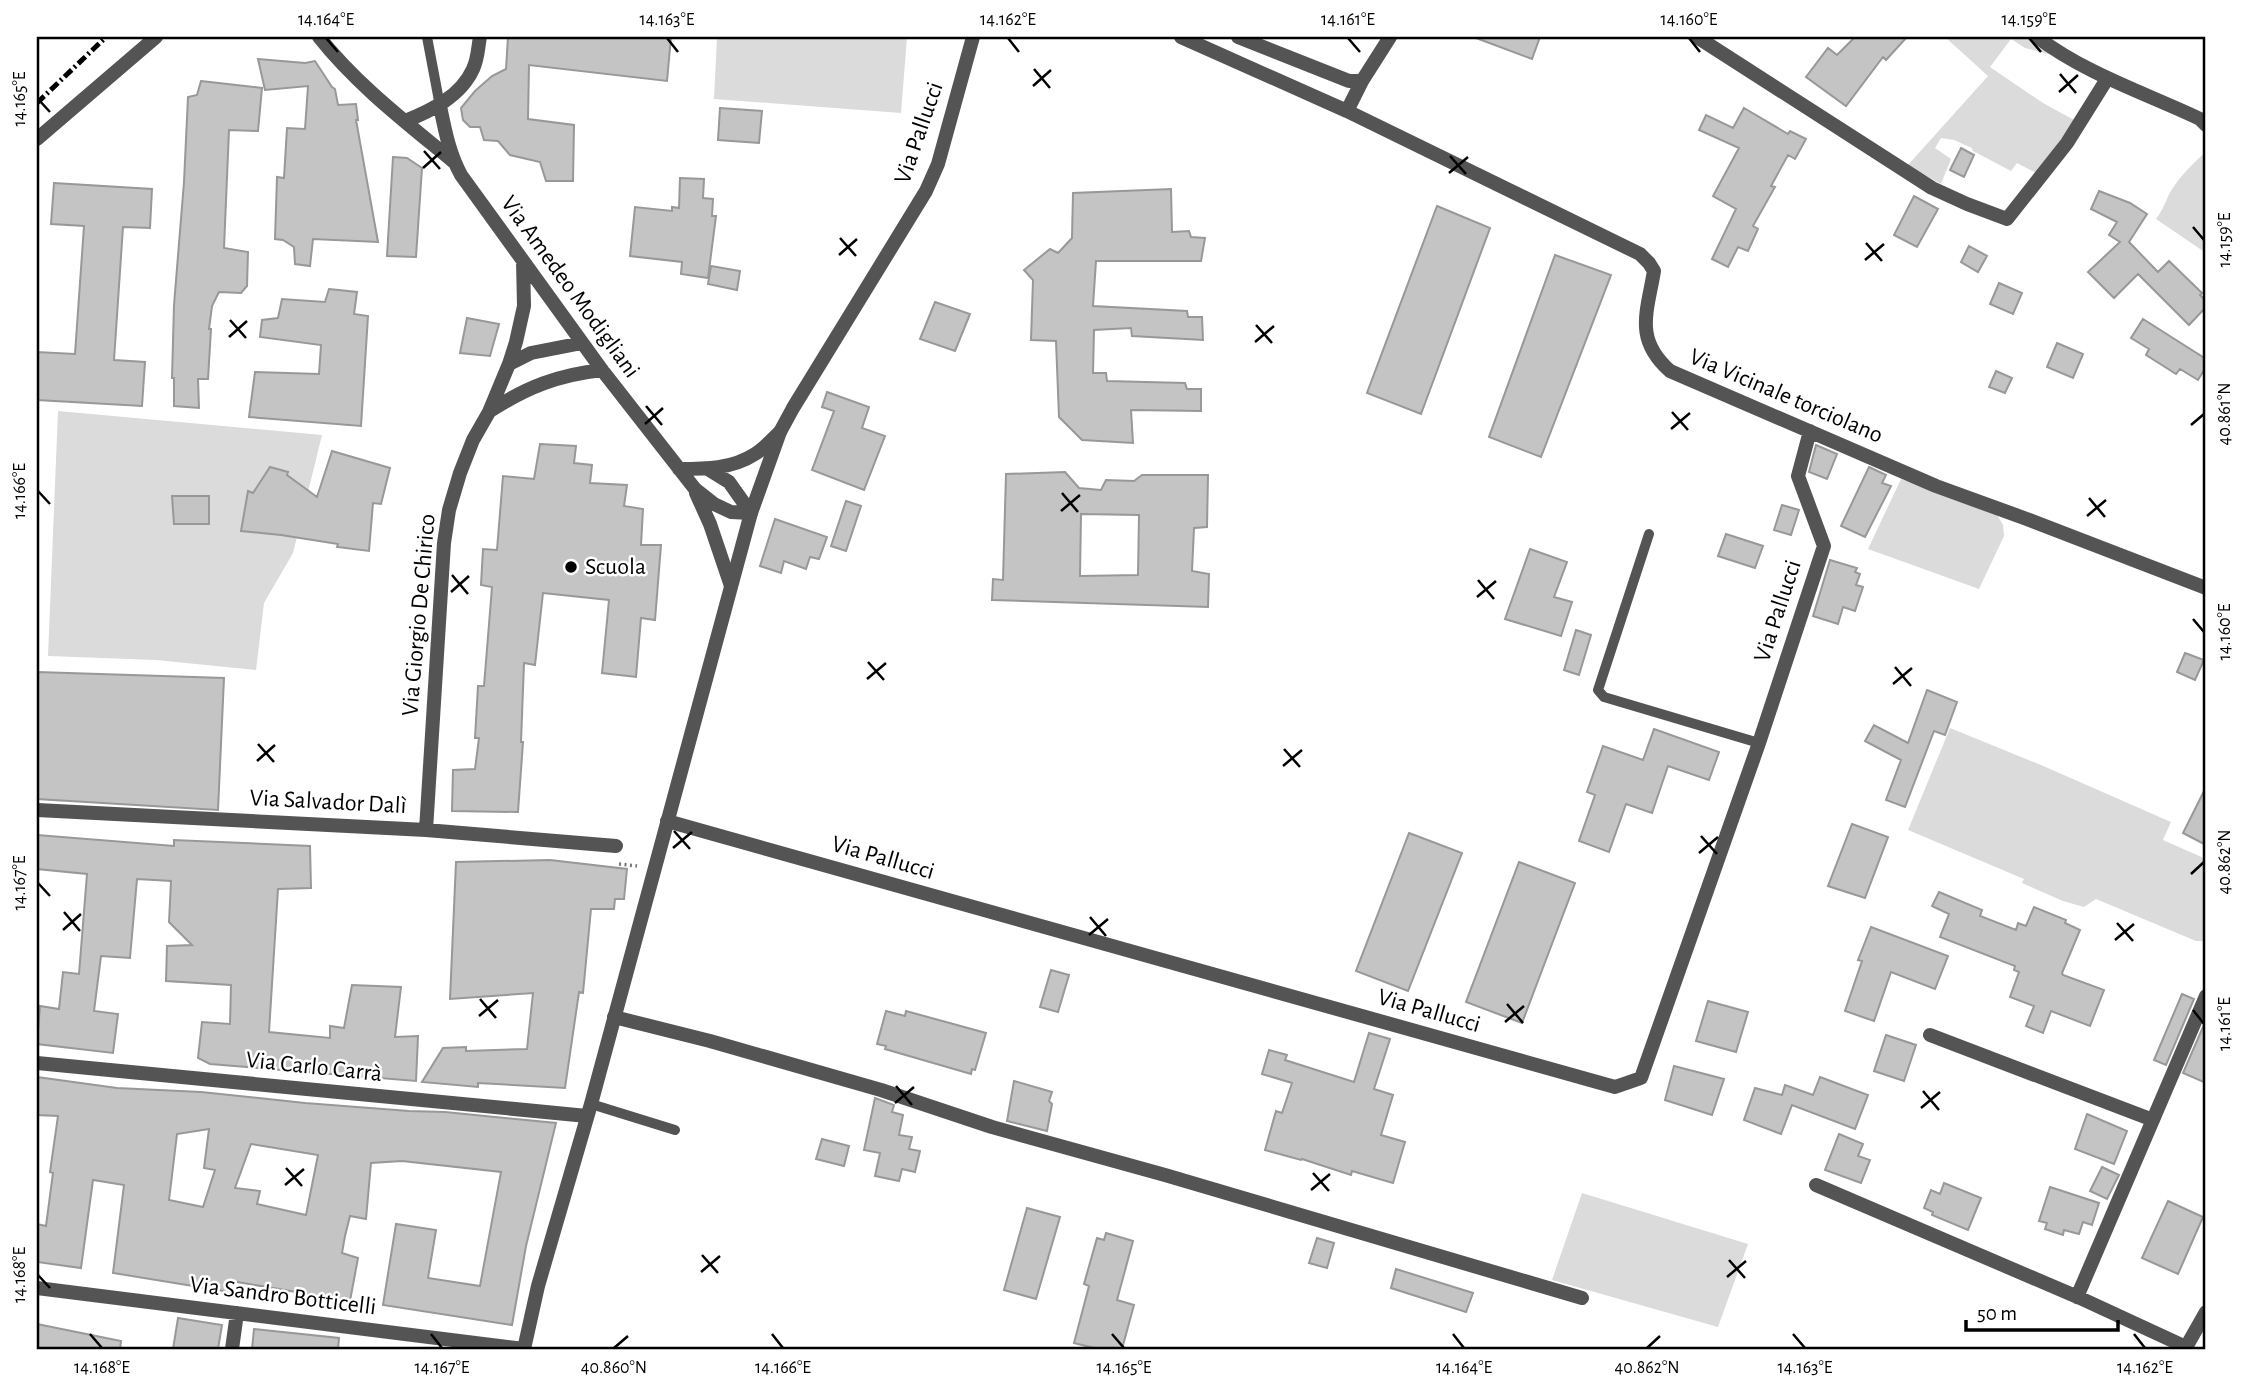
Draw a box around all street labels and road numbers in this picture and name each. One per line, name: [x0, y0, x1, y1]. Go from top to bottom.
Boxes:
street label: Via Pallucci: [890, 79, 948, 187]
street label: Via Amedeo Modigliani: [496, 192, 644, 382]
street label: Via Vicinale torciolano: [1686, 344, 1886, 448]
street label: Via Giorgio De Chirico: [398, 513, 440, 717]
street label: Via Pallucci: [1750, 557, 1806, 665]
street label: Via Salvador Dalì: [249, 786, 407, 818]
street label: Via Pallucci: [829, 832, 937, 884]
street label: Via Pallucci: [1375, 985, 1483, 1037]
street label: Via Carlo Carrà: [245, 1048, 383, 1086]
street label: Via Sandro Botticelli: [188, 1273, 378, 1319]

